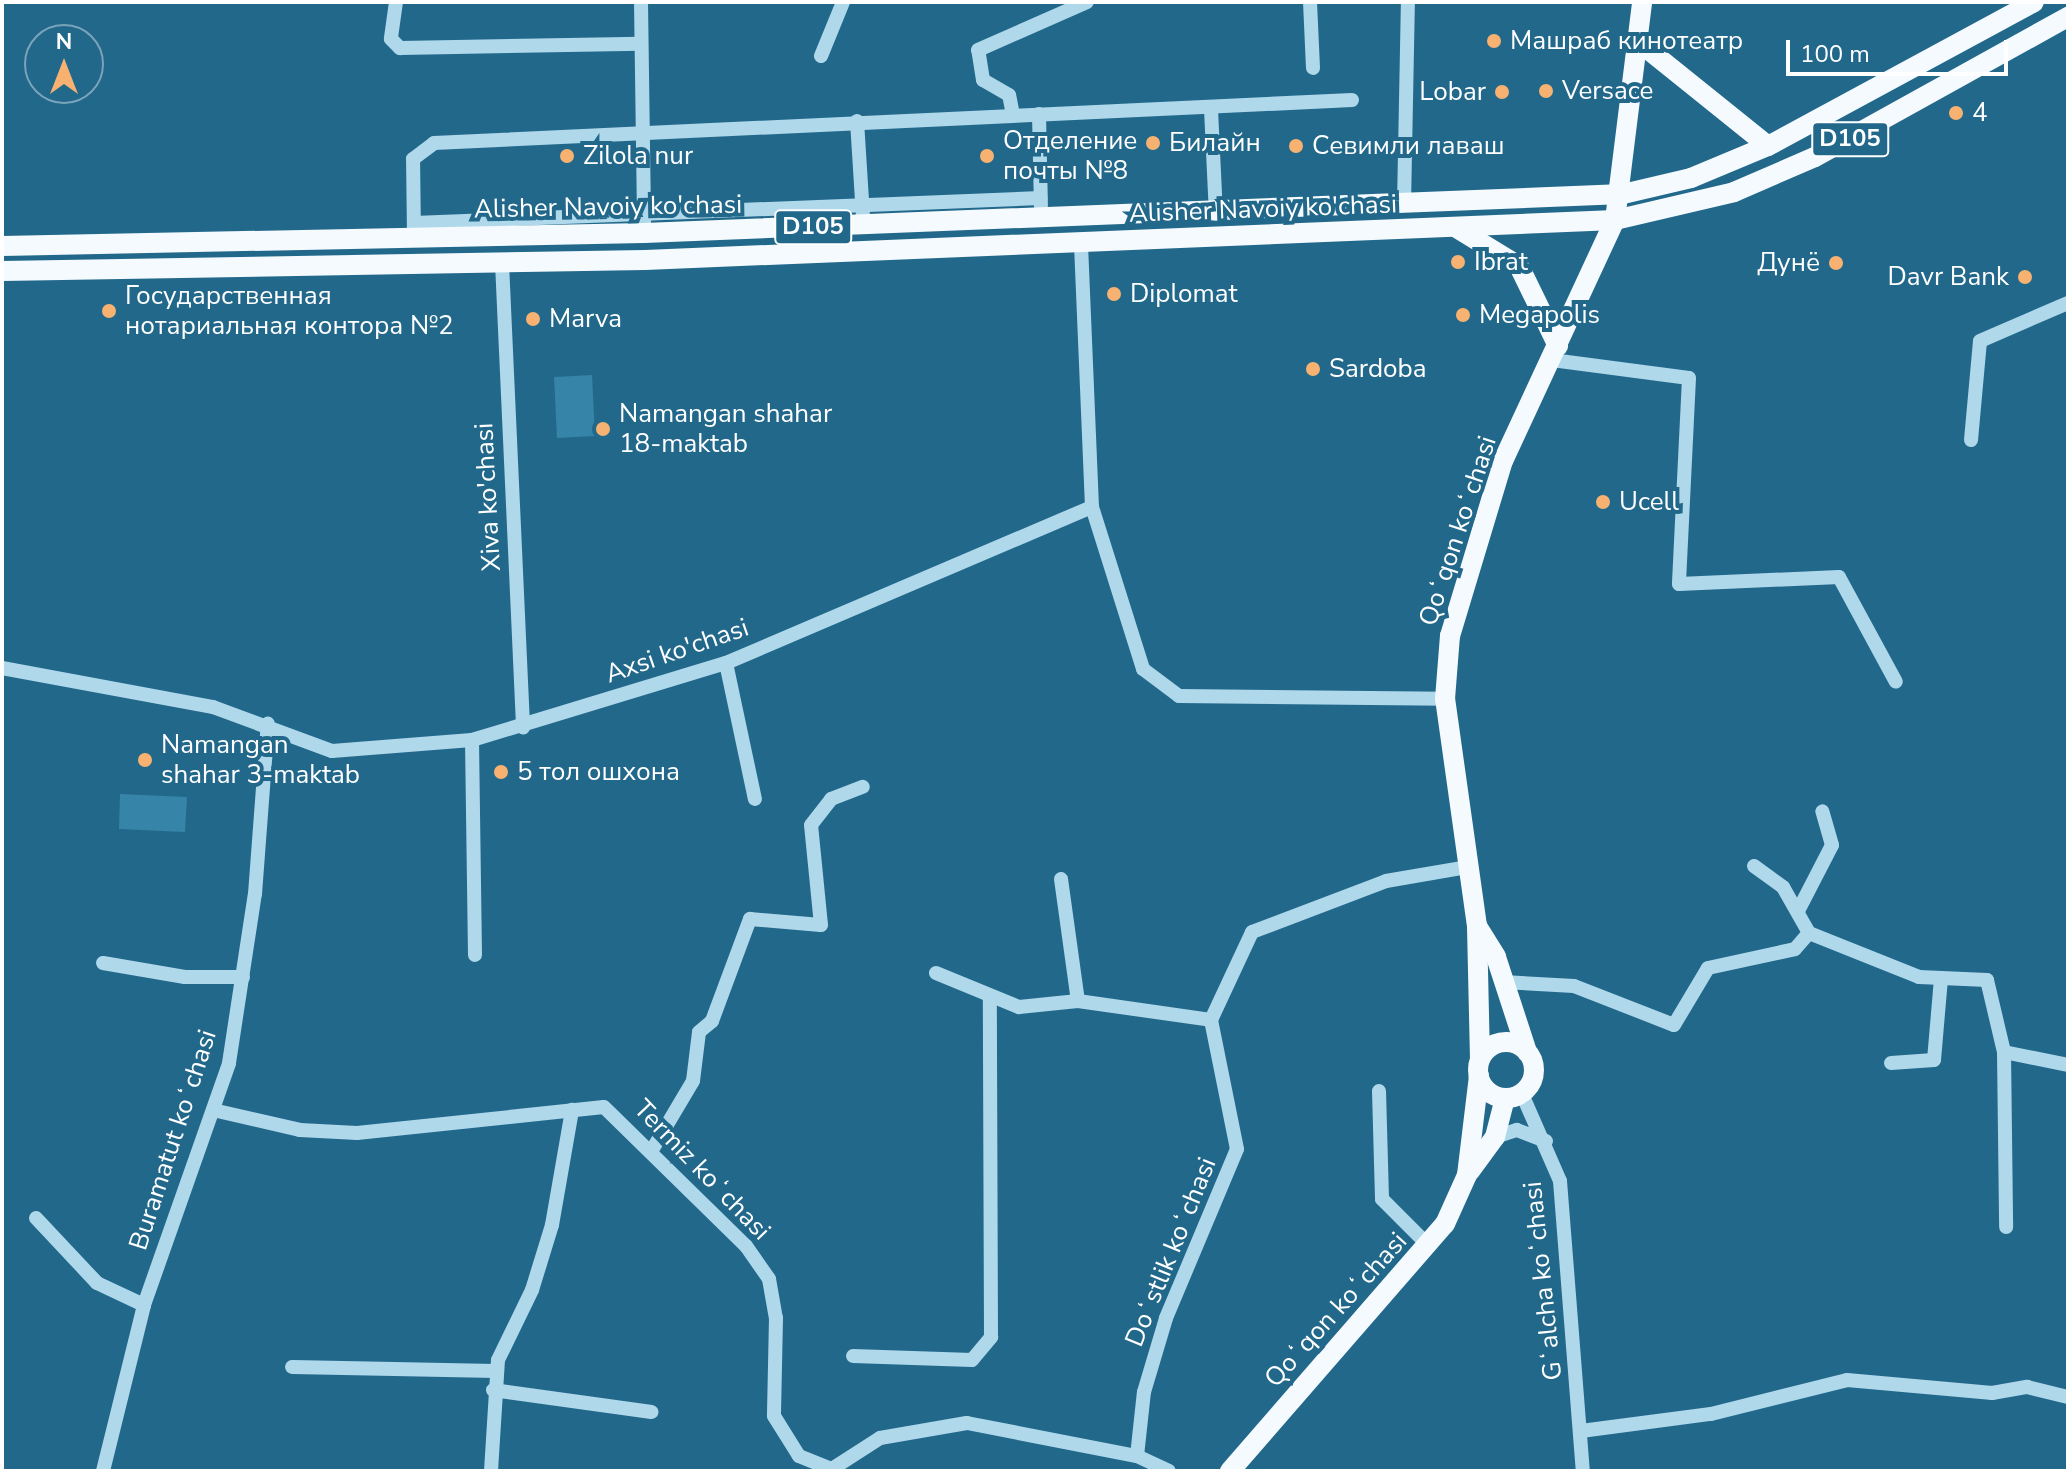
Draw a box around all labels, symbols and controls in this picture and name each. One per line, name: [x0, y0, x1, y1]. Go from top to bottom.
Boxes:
north arrow: [24, 24, 104, 104]
scale bar: [1790, 24, 2012, 74]
place label: Машраб кинотеатр: [1510, 25, 1743, 57]
text: N: [56, 27, 72, 57]
marker: Машраб кинотеатр: [1485, 32, 1503, 50]
text: 100 m: [1800, 38, 1870, 70]
place label: Versace: [1562, 75, 1653, 107]
place label: Lobar: [1419, 76, 1486, 108]
marker: Versace: [1537, 82, 1555, 100]
marker: Lobar: [1493, 83, 1511, 101]
place label: 4: [1972, 97, 1988, 129]
marker: 4: [1947, 104, 1965, 122]
road number: D105: [1810, 119, 1890, 159]
place label: Отделение почты №8: [1003, 125, 1137, 186]
place label: Билайн: [1169, 127, 1261, 159]
place label: Севимли лаваш: [1312, 130, 1505, 162]
marker: Билайн: [1144, 134, 1162, 152]
marker: Севимли лаваш: [1287, 137, 1305, 155]
place label: Zilola nur: [583, 140, 693, 172]
marker: Zilola nur: [558, 147, 576, 165]
marker: Отделение почты №8: [978, 147, 996, 165]
street label: Alisher Navoiy ko'chasi: [474, 189, 742, 225]
street label: Alisher Navoiy ko'chasi: [1128, 189, 1398, 229]
road number: D105: [773, 207, 853, 247]
place label: Ibrat: [1474, 246, 1528, 278]
place label: Дунё: [1757, 247, 1820, 279]
marker: Ibrat: [1449, 253, 1467, 271]
marker: Дунё: [1827, 254, 1845, 272]
place label: Davr Bank: [1888, 261, 2009, 293]
marker: Davr Bank: [2016, 268, 2034, 286]
place label: Diplomat: [1130, 278, 1238, 310]
place label: Государственная нотариальная контора №2: [125, 280, 454, 342]
marker: Diplomat: [1105, 285, 1123, 303]
place label: Megapolis: [1479, 299, 1600, 331]
marker: Государственная нотариальная контора №2: [100, 302, 118, 320]
place label: Marva: [549, 303, 622, 335]
marker: Megapolis: [1454, 306, 1472, 324]
marker: Marva: [524, 310, 542, 328]
place label: Sardoba: [1329, 353, 1426, 385]
marker: Sardoba: [1304, 360, 1322, 378]
place label: Namangan shahar 18-maktab: [619, 398, 832, 460]
marker: Namangan shahar 18-maktab: [594, 420, 612, 438]
street label: Xiva ko'chasi: [469, 422, 507, 572]
street label: Qoʻqon koʻchasi: [1413, 432, 1503, 630]
place label: Ucell: [1619, 486, 1679, 518]
marker: Ucell: [1594, 493, 1612, 511]
street label: Axsi ko'chasi: [601, 612, 753, 690]
place label: Namangan shahar 3-maktab: [161, 729, 360, 790]
marker: Namangan shahar 3-maktab: [136, 751, 154, 769]
place label: 5 тол ошхона: [517, 756, 680, 788]
marker: 5 тол ошхона: [492, 763, 510, 781]
street label: Buramatut koʻchasi: [123, 1026, 223, 1254]
street label: Termiz koʻchasi: [627, 1093, 777, 1247]
street label: Doʻstlik koʻchasi: [1119, 1153, 1223, 1351]
street label: Gʻalcha koʻchasi: [1517, 1180, 1569, 1382]
street label: Qoʻqon koʻchasi: [1258, 1226, 1414, 1394]

